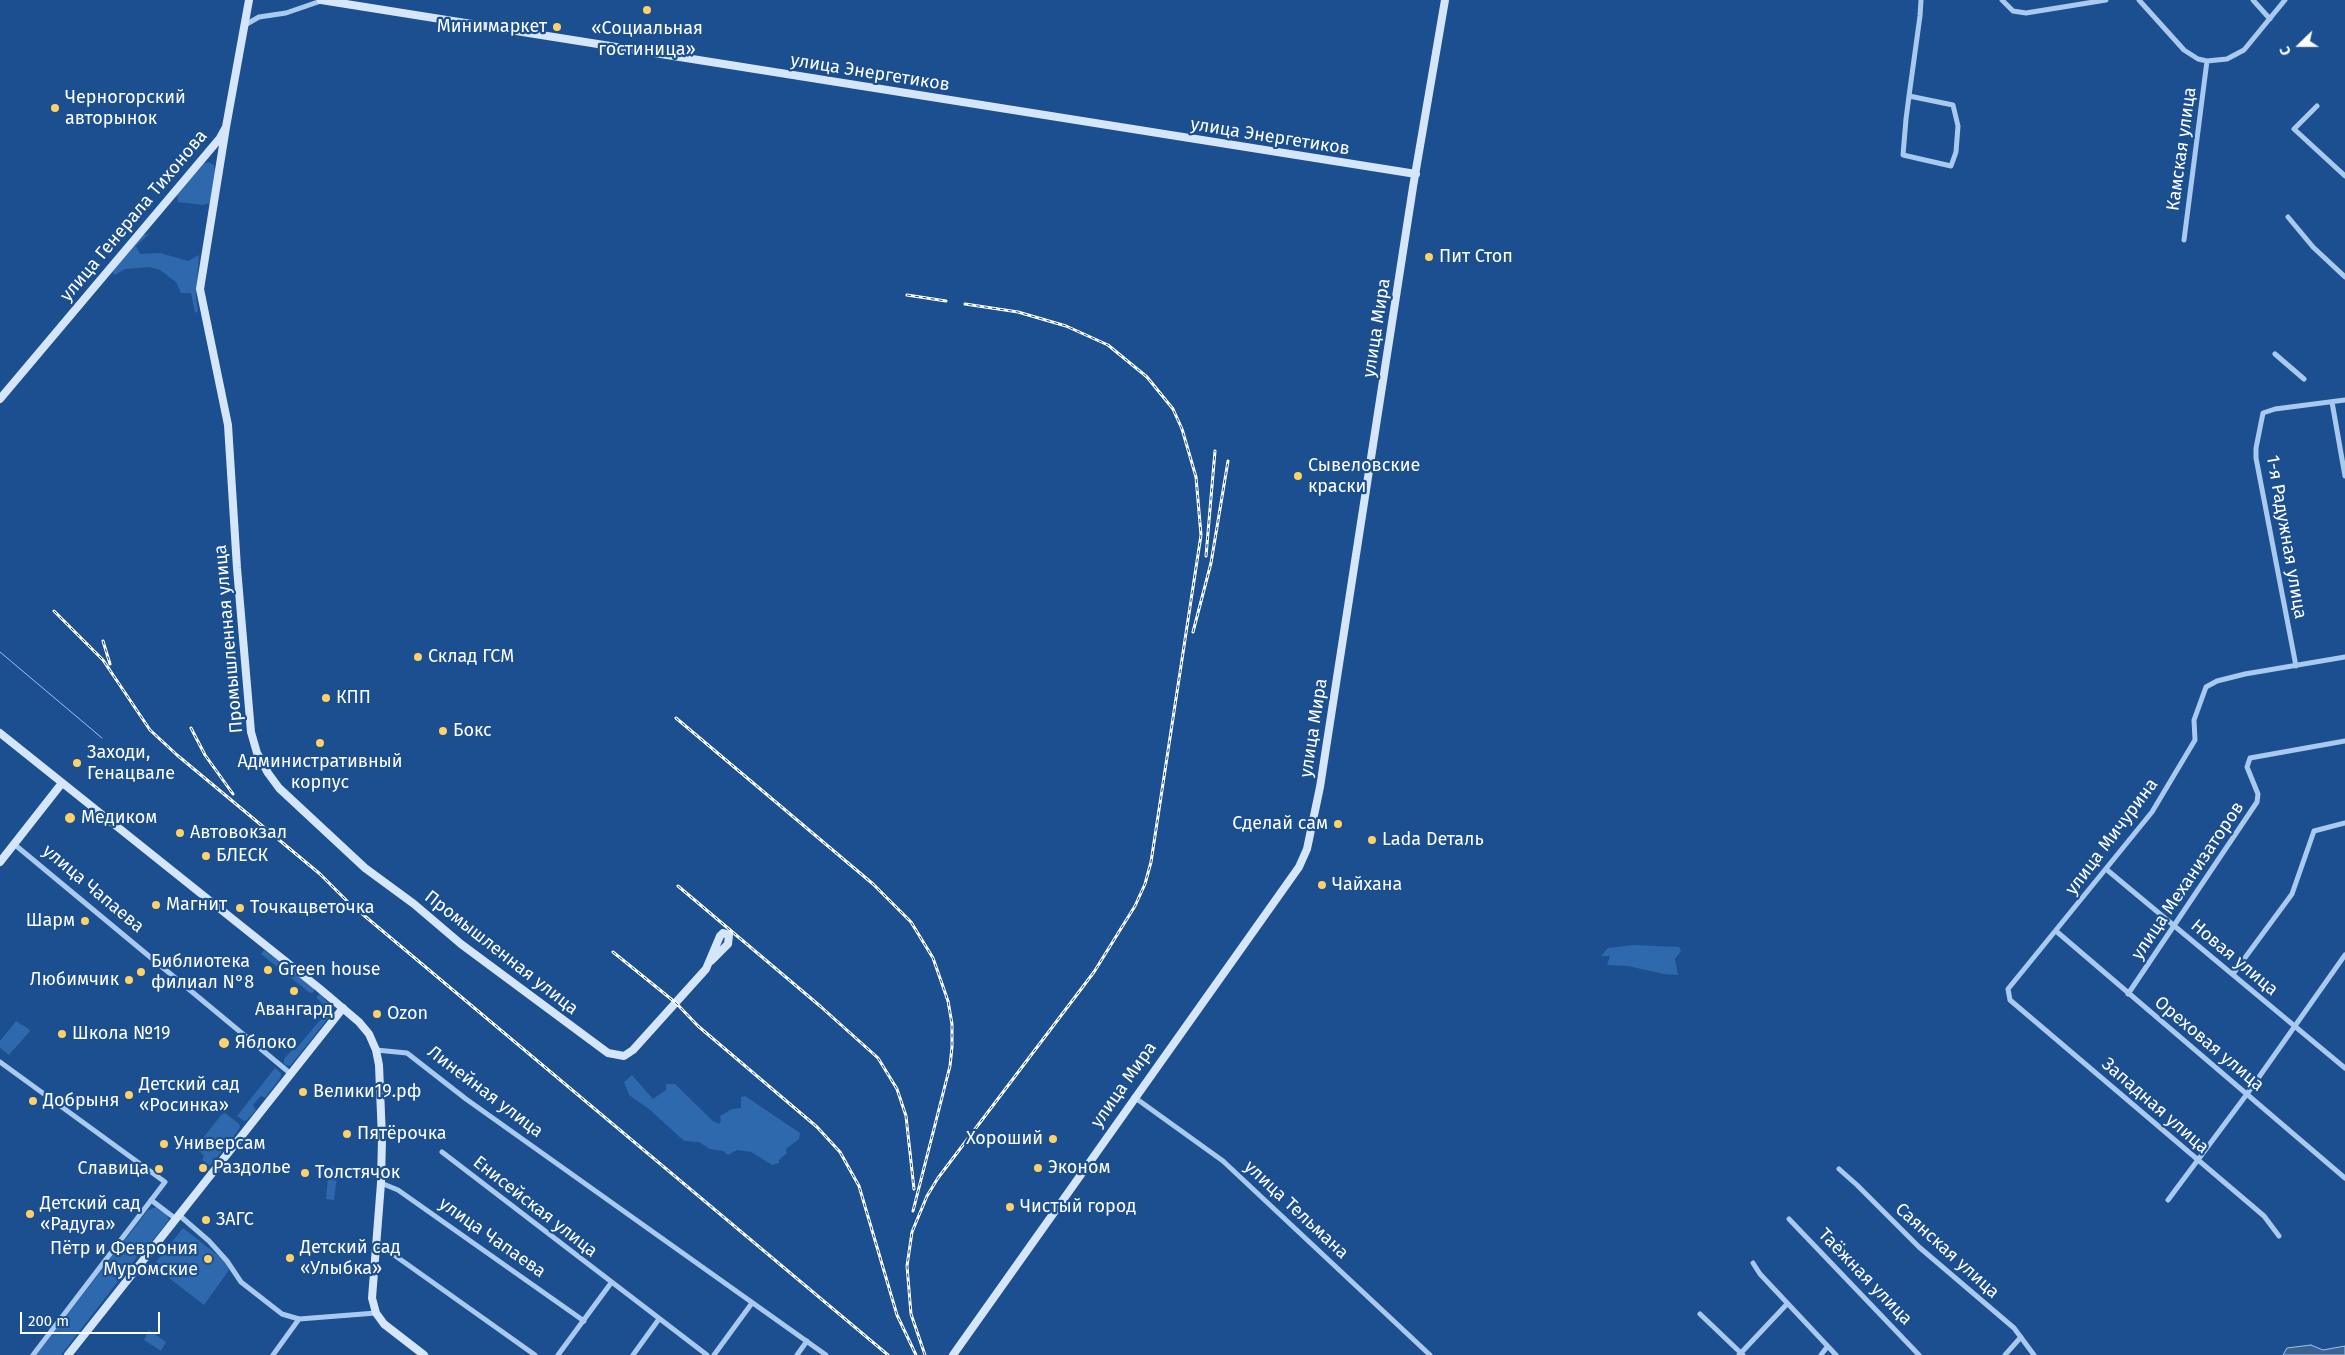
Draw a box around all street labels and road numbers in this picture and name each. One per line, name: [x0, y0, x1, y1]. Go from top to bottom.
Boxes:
street label: улица Энергетиков: [789, 50, 951, 96]
street label: Камская улица: [2163, 86, 2201, 212]
street label: улица Энергетиков: [1189, 114, 1351, 160]
street label: улица Генерала Тихонова: [56, 126, 212, 306]
street label: улица Мира: [1359, 277, 1395, 379]
street label: 1-я Радужная улица: [2261, 453, 2311, 621]
street label: Промышленная улица: [210, 544, 248, 734]
street label: улица Мира: [1296, 677, 1332, 779]
street label: улица Мичурина: [2061, 774, 2163, 900]
street label: улица Механизаторов: [2127, 798, 2249, 964]
street label: улица Чапаева: [38, 840, 148, 938]
street label: Промышленная улица: [420, 886, 582, 1020]
street label: Новая улица: [2186, 915, 2282, 1001]
street label: Ореховая улица: [2150, 992, 2268, 1096]
street label: улица Мира: [1086, 1038, 1162, 1132]
street label: Линейная улица: [423, 1041, 547, 1143]
street label: Западная улица: [2097, 1054, 2213, 1158]
street label: Енисейская улица: [468, 1152, 602, 1262]
street label: улица Тельмана: [1239, 1156, 1353, 1264]
street label: улица Чапаева: [434, 1193, 550, 1283]
street label: Саянская улица: [1891, 1199, 2003, 1303]
street label: Таёжная улица: [1813, 1224, 1917, 1330]

